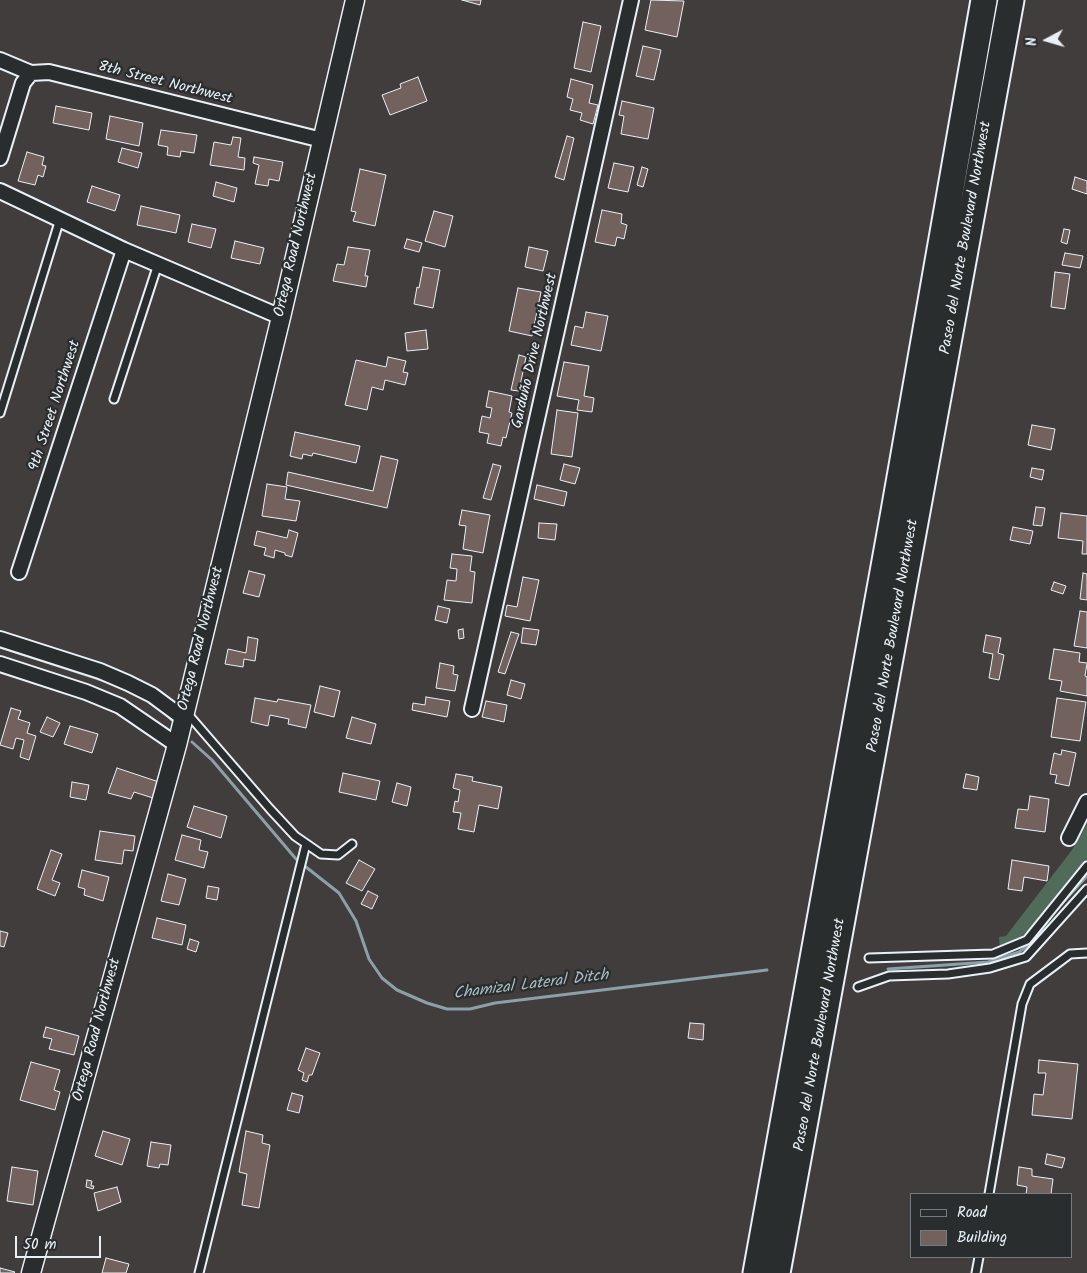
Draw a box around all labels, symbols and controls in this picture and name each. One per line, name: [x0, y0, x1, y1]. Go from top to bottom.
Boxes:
north arrow: [1022, 15, 1072, 65]
text: N: [1021, 36, 1043, 47]
street label: 8th Street Northwest: [96, 59, 234, 109]
street label: Paseo del Norte Boulevard Northwest: [938, 120, 996, 356]
street label: Ortega Road Northwest: [272, 171, 322, 319]
street label: Garduño Drive Northwest: [509, 272, 563, 430]
street label: 9th Street Northwest: [26, 339, 86, 473]
street label: Paseo del Norte Boulevard Northwest: [865, 518, 923, 754]
street label: Ortega Road Northwest: [175, 565, 229, 713]
street label: Paseo del Norte Boulevard Northwest: [792, 917, 850, 1153]
street label: Ortega Road Northwest: [70, 956, 126, 1104]
water label: Chamizal Lateral Ditch: [452, 967, 610, 1005]
legend: [910, 1193, 1072, 1258]
text: Road: [957, 1201, 987, 1225]
scale bar: [18, 1226, 104, 1258]
text: Building: [957, 1226, 1007, 1250]
text: 50 m: [23, 1233, 57, 1257]

